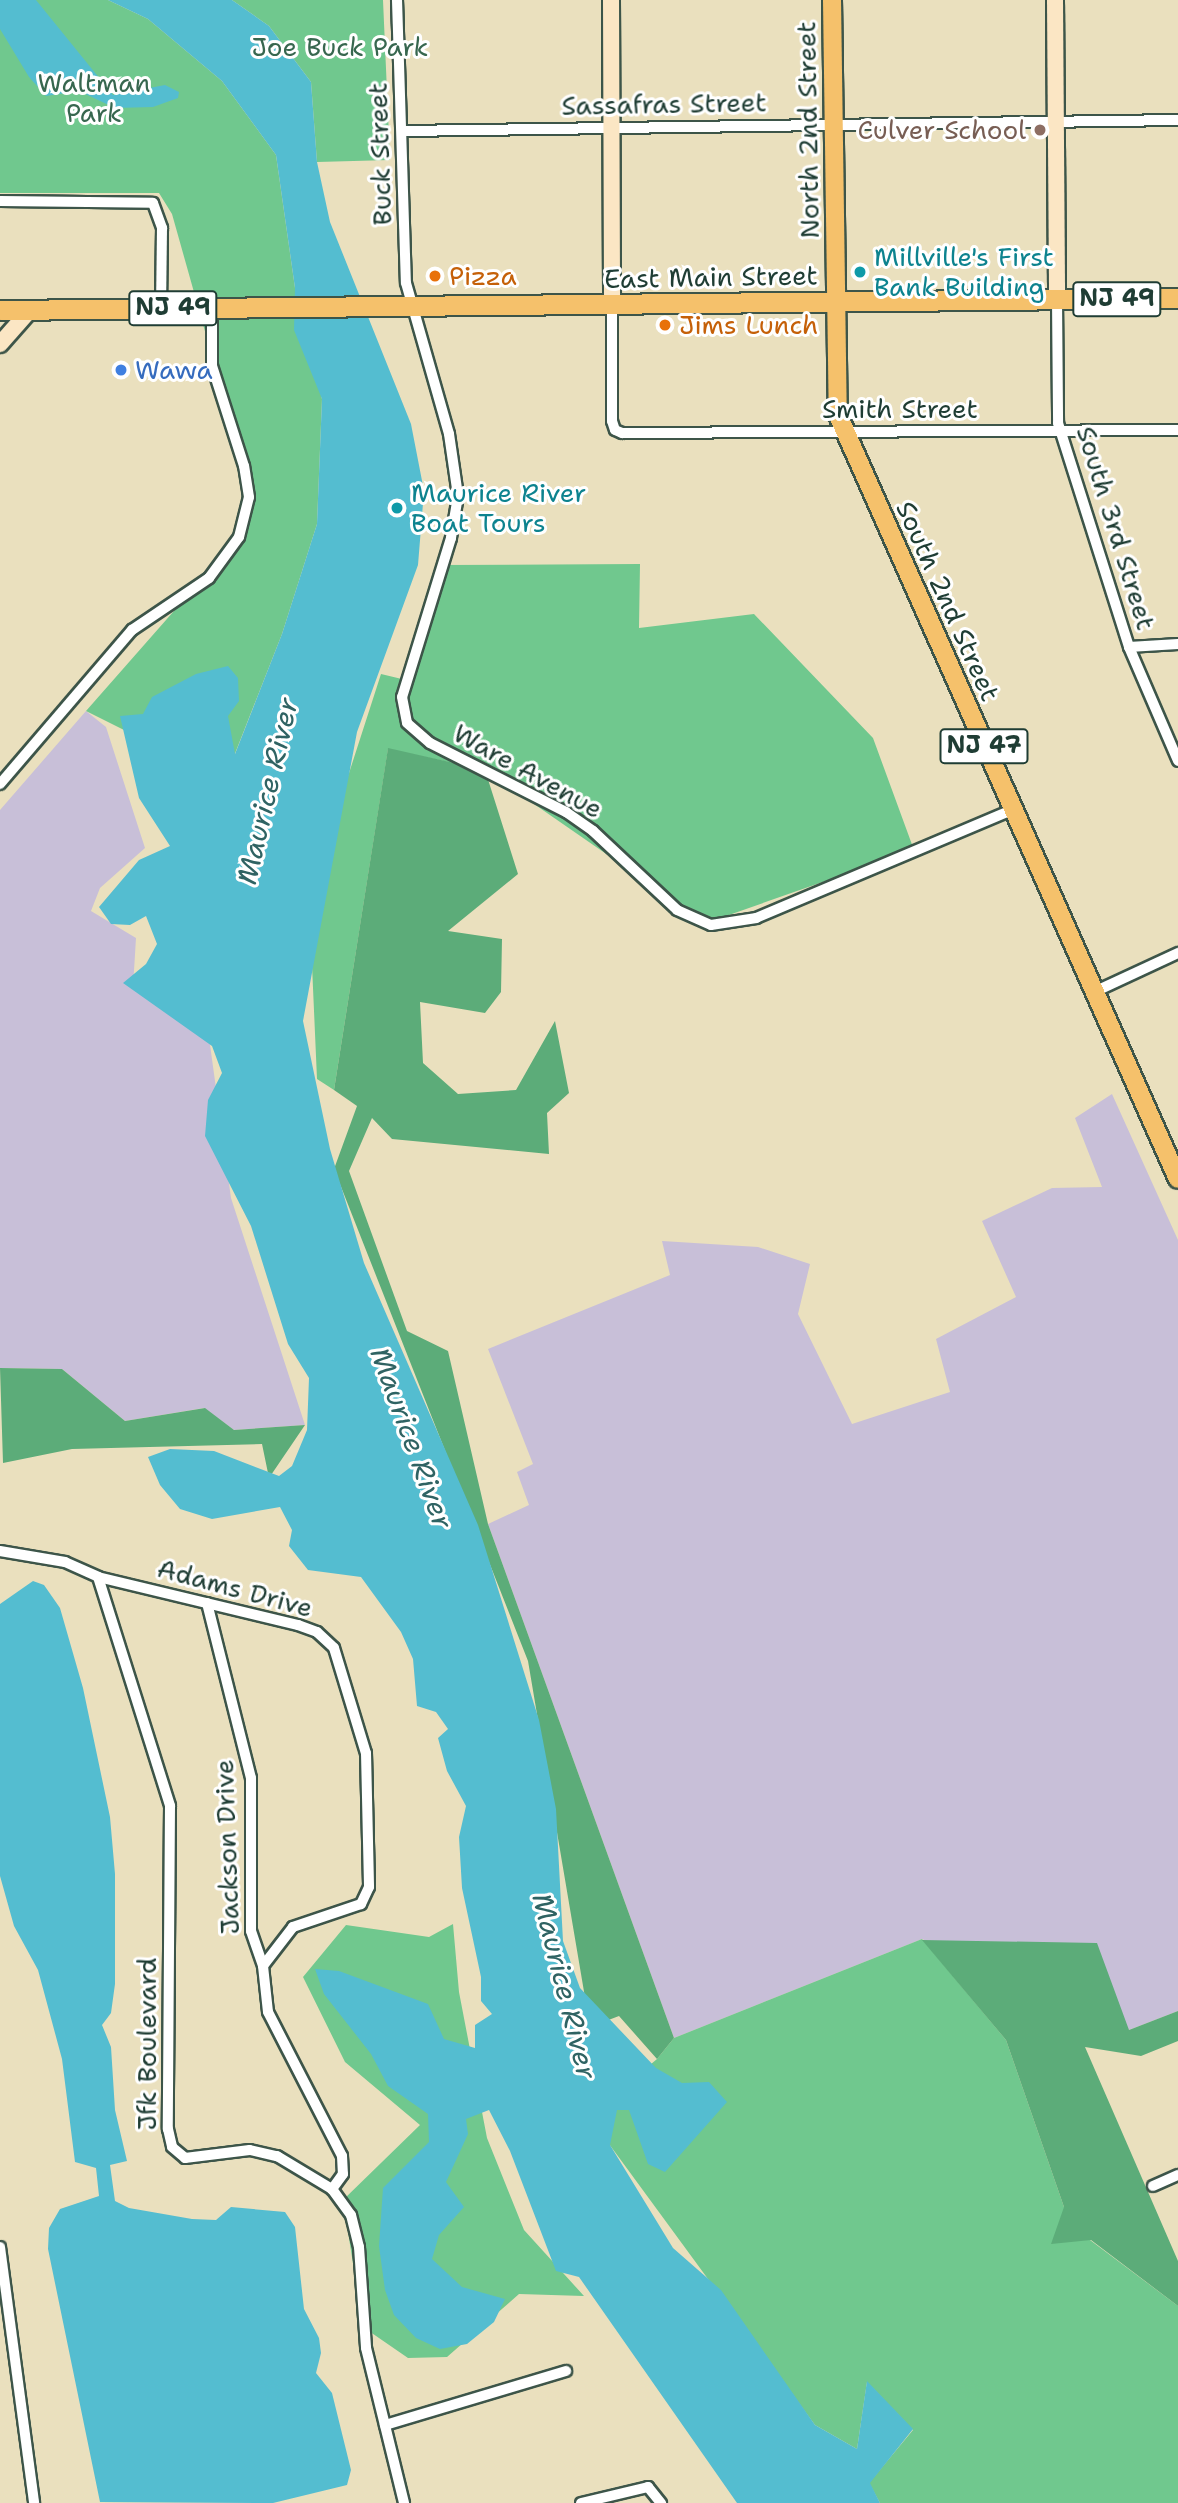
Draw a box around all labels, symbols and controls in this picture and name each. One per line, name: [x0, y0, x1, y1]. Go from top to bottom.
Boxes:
street label: North 2nd Street: [791, 21, 825, 239]
park label: Joe Buck Park: [252, 31, 428, 63]
park label: Waltman Park: [38, 67, 150, 128]
street label: Buck Street: [362, 82, 398, 226]
street label: Sassafras Street: [561, 87, 767, 121]
place label: Culver School: [857, 114, 1026, 146]
marker: Culver School: [1032, 122, 1048, 138]
place label: Millville's First Bank Building: [874, 241, 1054, 302]
place label: Pizza: [449, 260, 517, 292]
street label: East Main Street: [604, 260, 818, 294]
marker: Millville's First Bank Building: [852, 264, 868, 280]
marker: Pizza: [427, 268, 443, 284]
road number: NJ 49: [1072, 278, 1162, 320]
road number: NJ 49: [128, 288, 218, 328]
place label: Jims Lunch: [679, 309, 818, 341]
marker: Jims Lunch: [657, 317, 673, 333]
place label: Wawa: [135, 354, 213, 386]
marker: Wawa: [113, 362, 129, 378]
street label: Smith Street: [822, 393, 978, 425]
street label: South 3rd Street: [1070, 422, 1162, 634]
place label: Maurice River Boat Tours: [411, 477, 586, 538]
street label: South 2nd Street: [890, 496, 1006, 706]
marker: Maurice River Boat Tours: [389, 500, 405, 516]
water label: Maurice River: [229, 694, 305, 888]
street label: Ware Avenue: [448, 717, 608, 825]
road number: NJ 47: [939, 726, 1030, 766]
water label: Maurice River: [364, 1343, 460, 1533]
street label: Adams Drive: [154, 1552, 316, 1624]
street label: Jackson Drive: [208, 1759, 246, 1935]
water label: Maurice River: [526, 1889, 604, 2083]
street label: Jfk Boulevard: [131, 1957, 163, 2131]

